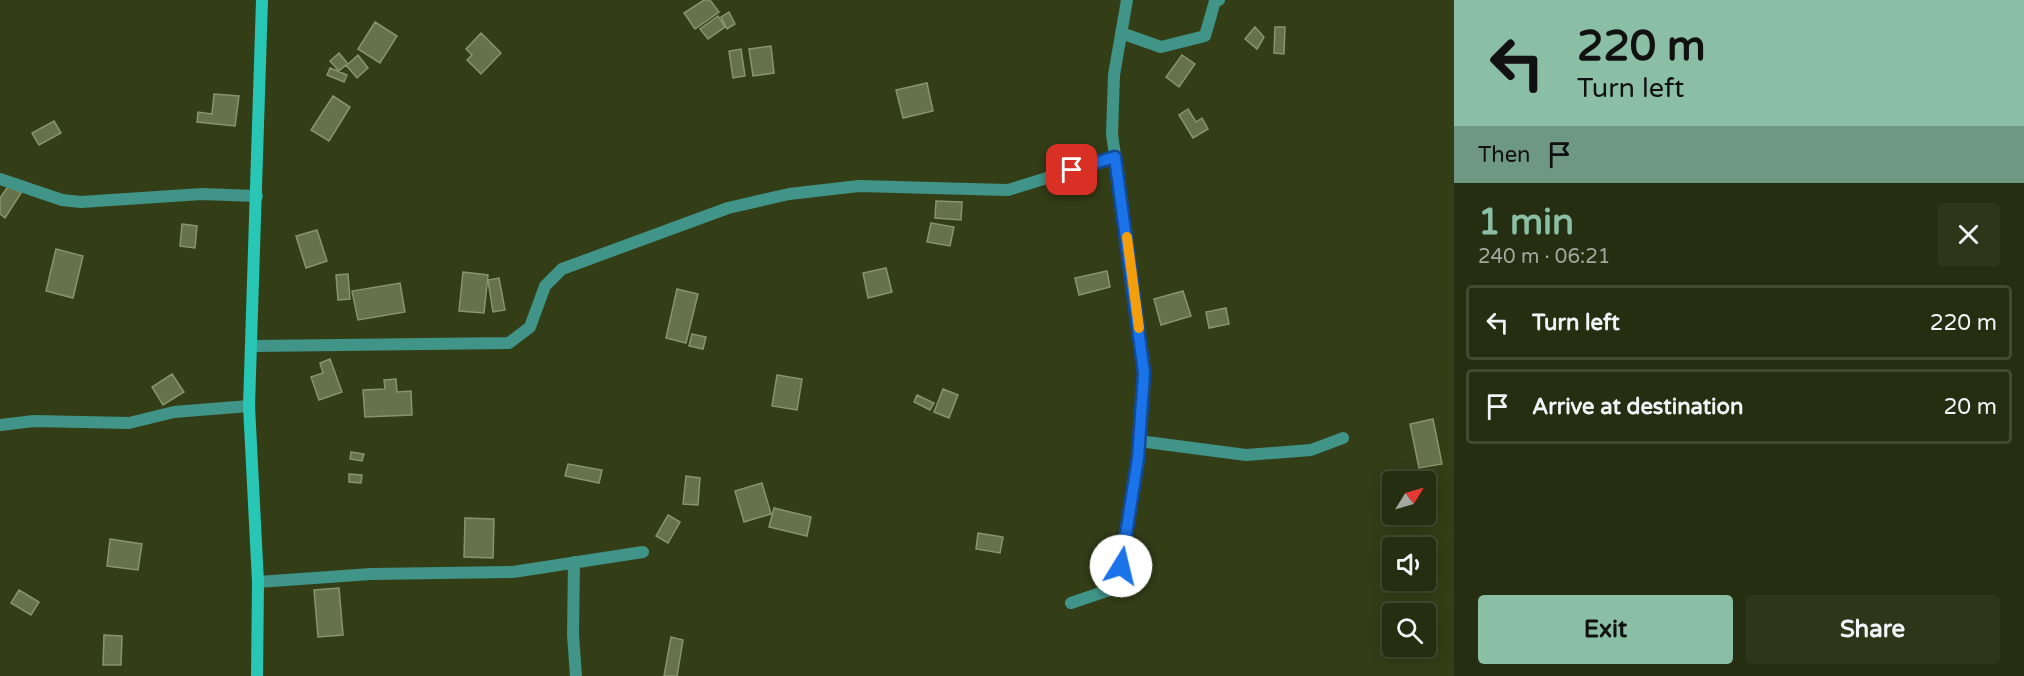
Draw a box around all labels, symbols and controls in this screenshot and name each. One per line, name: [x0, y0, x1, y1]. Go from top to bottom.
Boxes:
text: 220 m: [1577, 21, 1706, 72]
icon: left: [1478, 24, 1556, 102]
text: Turn left: [1577, 72, 1684, 105]
icon: arrive: [1543, 138, 1576, 171]
text: Then: [1478, 142, 1531, 168]
pin: [1046, 144, 1097, 195]
icon: arrive: [1055, 153, 1088, 186]
text: 1 min: [1478, 201, 1574, 244]
button: close: [1937, 203, 2000, 266]
text: 240 m · 06:21: [1478, 245, 1610, 269]
icon: left: [1481, 306, 1514, 339]
text: Turn left: [1532, 310, 1620, 336]
text: 220 m: [1930, 310, 1997, 336]
icon: arrive: [1481, 390, 1514, 423]
text: Arrive at destination: [1532, 394, 1743, 420]
text: 20 m: [1943, 394, 1997, 420]
north arrow: [1382, 471, 1436, 525]
map controls: [1382, 471, 1436, 657]
position arrow: [1089, 534, 1153, 598]
button: sound: [1382, 537, 1436, 591]
button: Exit: [1478, 595, 1733, 664]
button: Share: [1745, 595, 2000, 664]
button: search: [1382, 603, 1436, 657]

